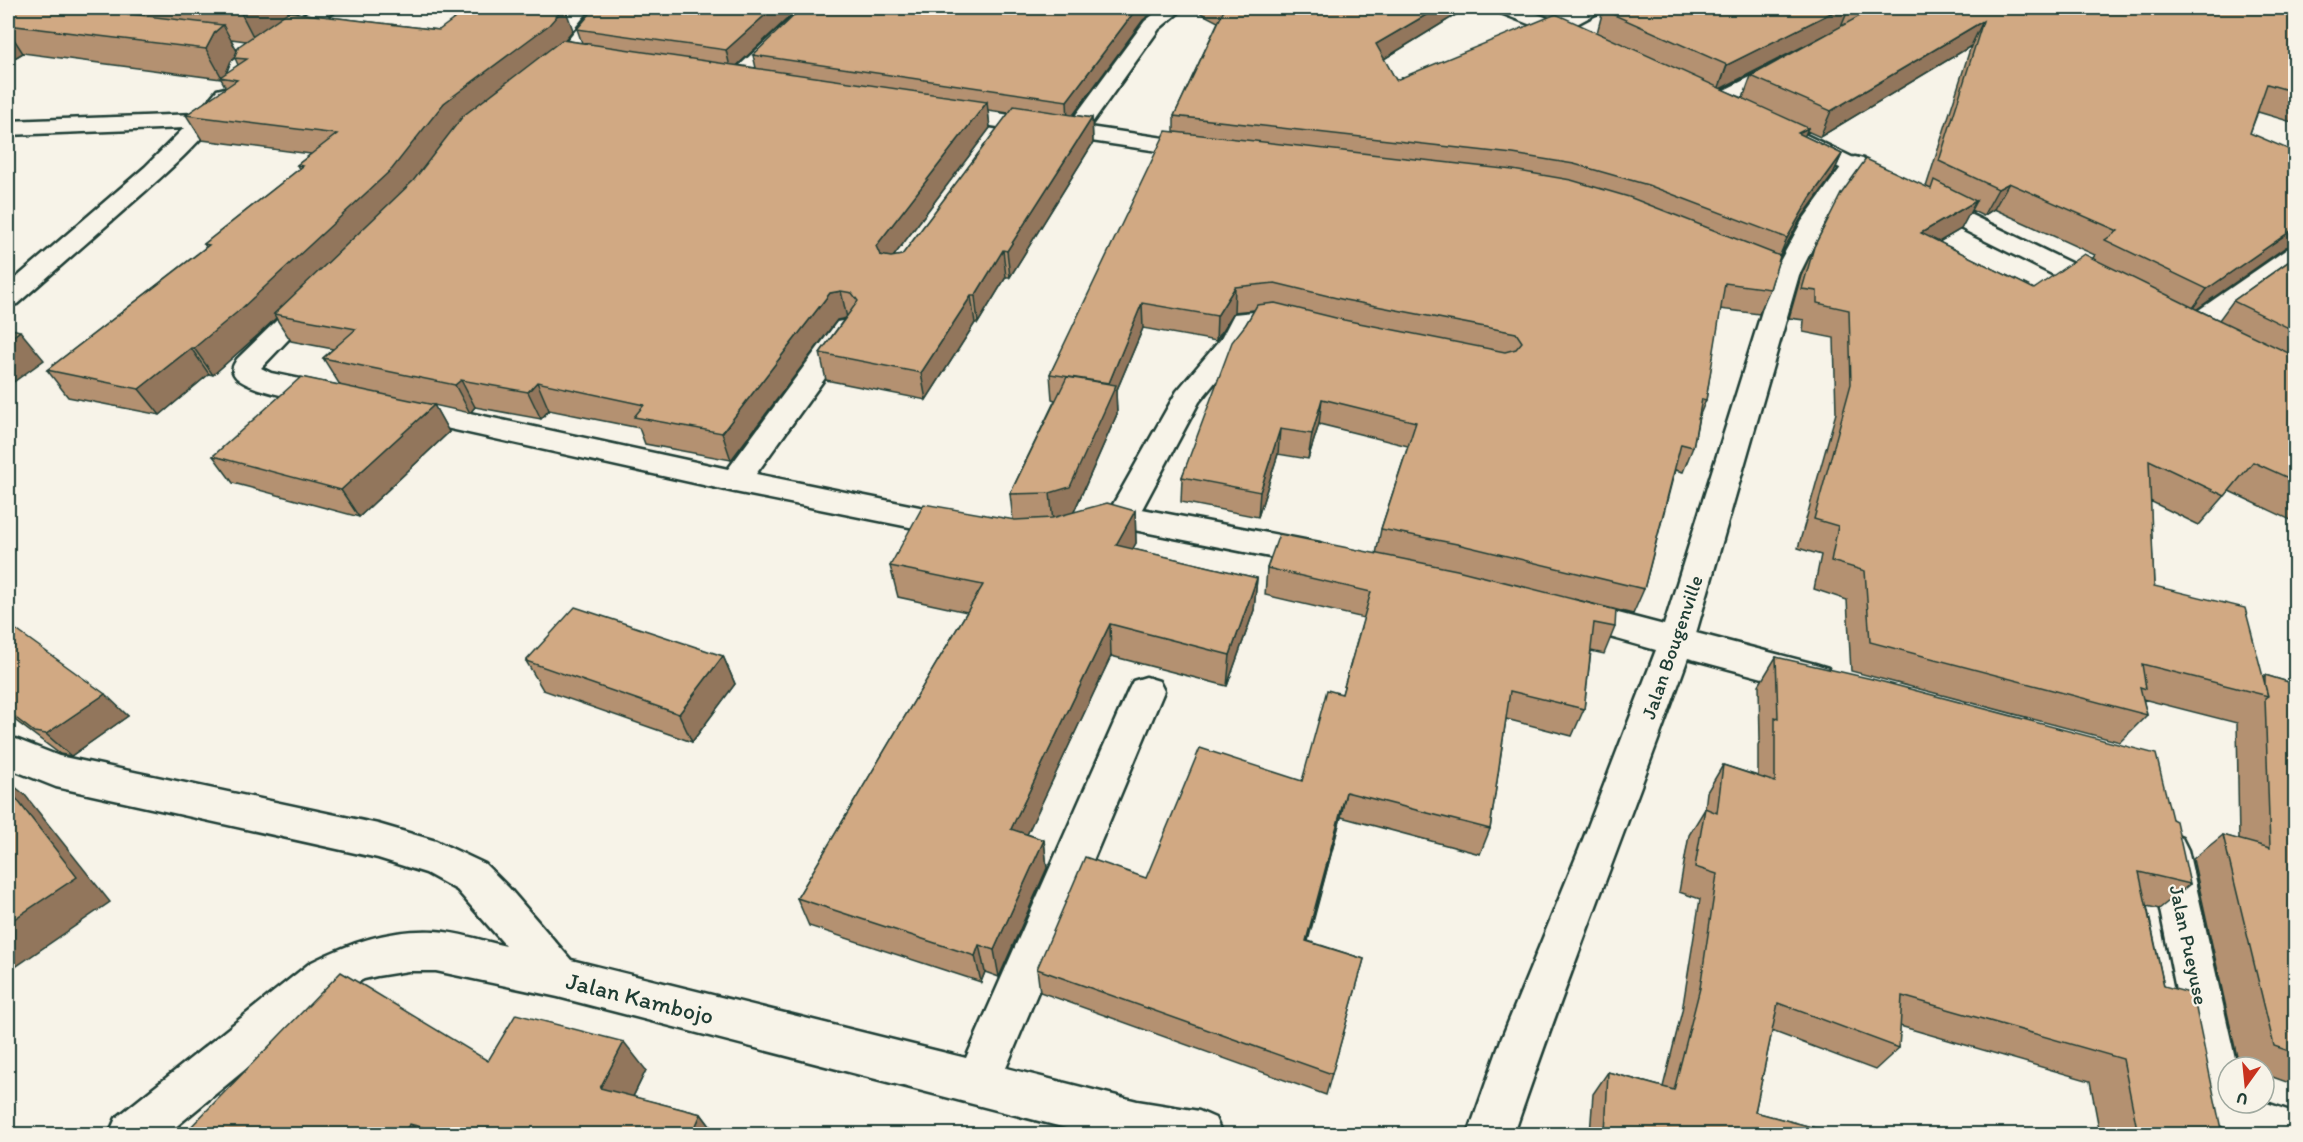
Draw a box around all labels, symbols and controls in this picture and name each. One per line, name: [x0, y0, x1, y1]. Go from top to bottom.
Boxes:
street label: Jalan Bougenville: [1636, 572, 1708, 722]
street label: Jalan Pueyuse: [2165, 883, 2213, 1007]
street label: Jalan Kambojo: [563, 966, 717, 1030]
north arrow: [2216, 1055, 2276, 1115]
text: U: [2235, 1088, 2250, 1110]

